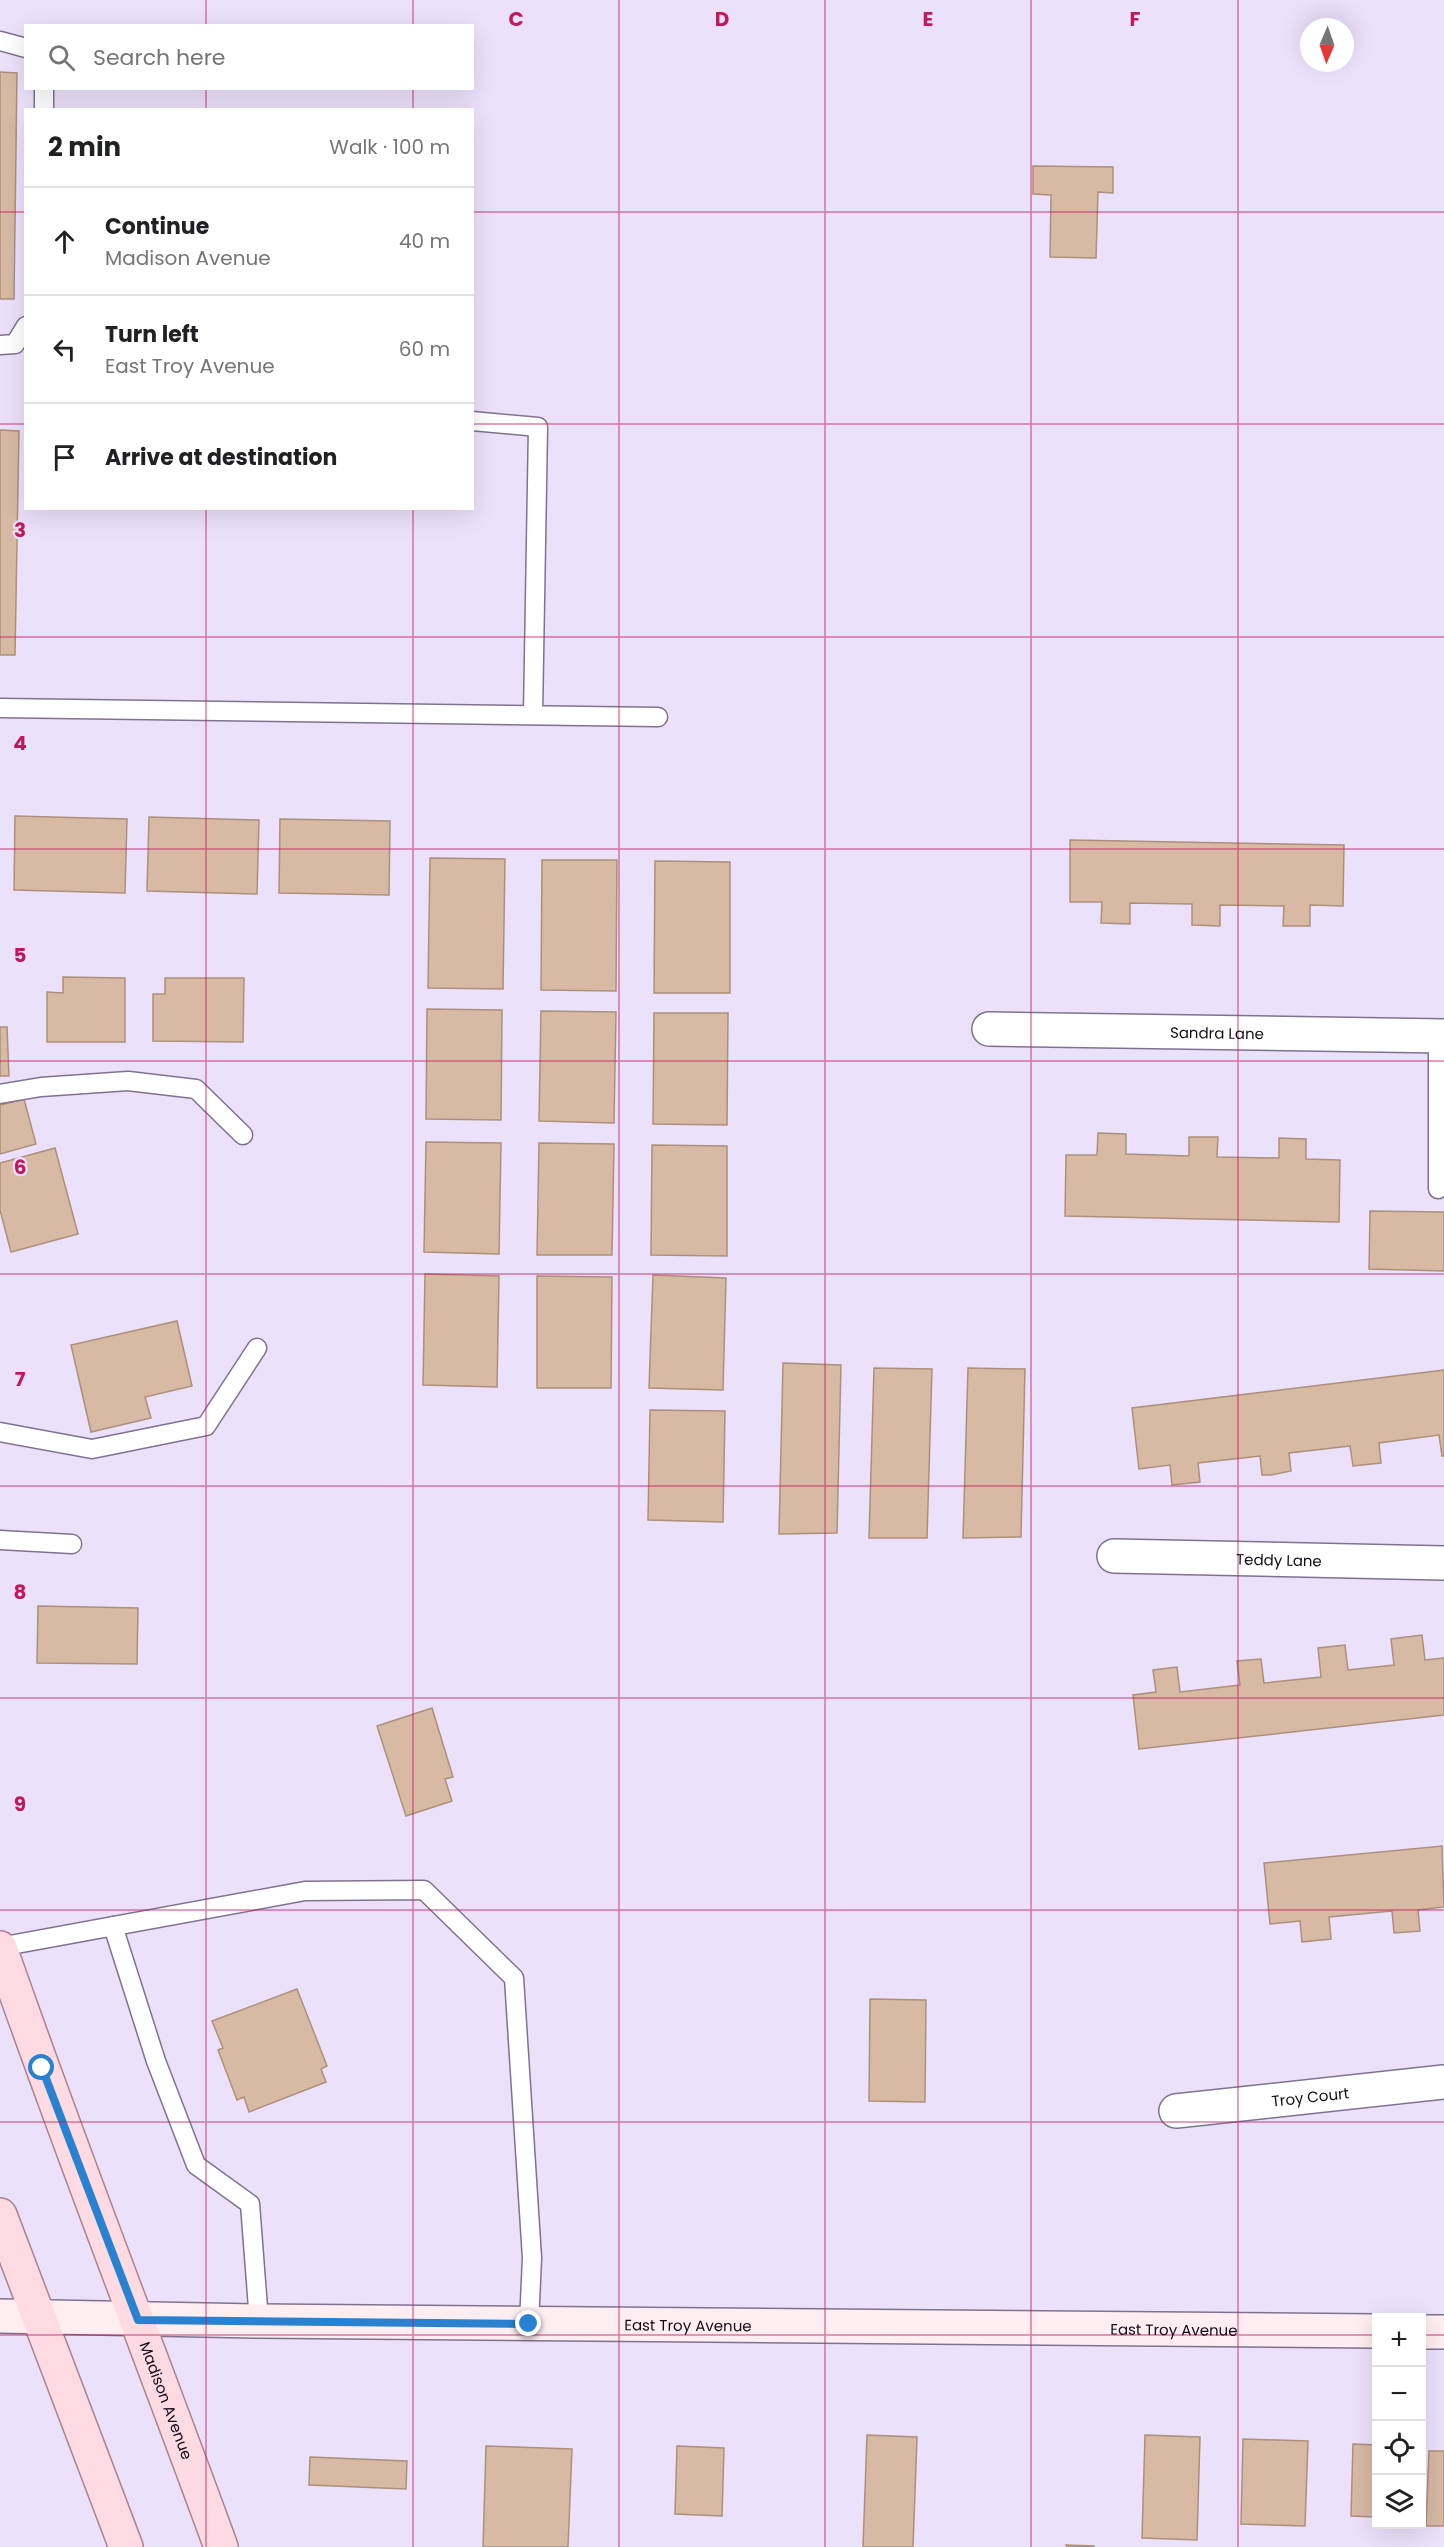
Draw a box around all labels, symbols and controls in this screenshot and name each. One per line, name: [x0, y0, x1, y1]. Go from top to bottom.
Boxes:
text: C: [508, 5, 524, 33]
text: D: [715, 5, 729, 33]
text: E: [923, 5, 933, 33]
text: F: [1130, 5, 1141, 33]
north arrow: [1300, 18, 1354, 72]
search box: [24, 24, 474, 90]
icon: search: [45, 41, 78, 74]
text: Search here: [93, 42, 226, 73]
text: 2 min: [48, 129, 121, 165]
text: Walk · 100 m: [329, 133, 450, 161]
text: Continue: [105, 211, 209, 242]
icon: ahead: [48, 225, 81, 258]
text: 40 m: [399, 227, 450, 255]
text: Madison Avenue: [105, 244, 271, 272]
text: Turn left: [105, 319, 199, 350]
icon: left: [48, 333, 81, 366]
text: 60 m: [399, 335, 450, 363]
text: East Troy Avenue: [105, 352, 275, 380]
icon: arrive: [48, 441, 81, 474]
text: Arrive at destination: [105, 442, 337, 473]
text: 3: [14, 516, 26, 544]
text: 4: [13, 729, 27, 757]
text: 5: [14, 941, 27, 969]
street label: Sandra Lane: [1170, 1021, 1264, 1044]
text: 6: [14, 1153, 26, 1181]
text: 7: [15, 1365, 26, 1393]
street label: Teddy Lane: [1236, 1548, 1322, 1571]
text: 8: [14, 1578, 26, 1606]
text: 9: [14, 1790, 26, 1818]
route start: [28, 2054, 54, 2080]
street label: Troy Court: [1270, 2082, 1350, 2111]
route end: [515, 2310, 541, 2336]
map controls: [1372, 2313, 1426, 2529]
button: +: [1372, 2313, 1426, 2367]
street label: East Troy Avenue: [624, 2314, 752, 2336]
street label: East Troy Avenue: [1110, 2318, 1238, 2340]
street label: Madison Avenue: [135, 2338, 198, 2462]
button: −: [1372, 2367, 1426, 2421]
button: locate: [1372, 2421, 1426, 2475]
button: layers: [1372, 2475, 1426, 2529]

